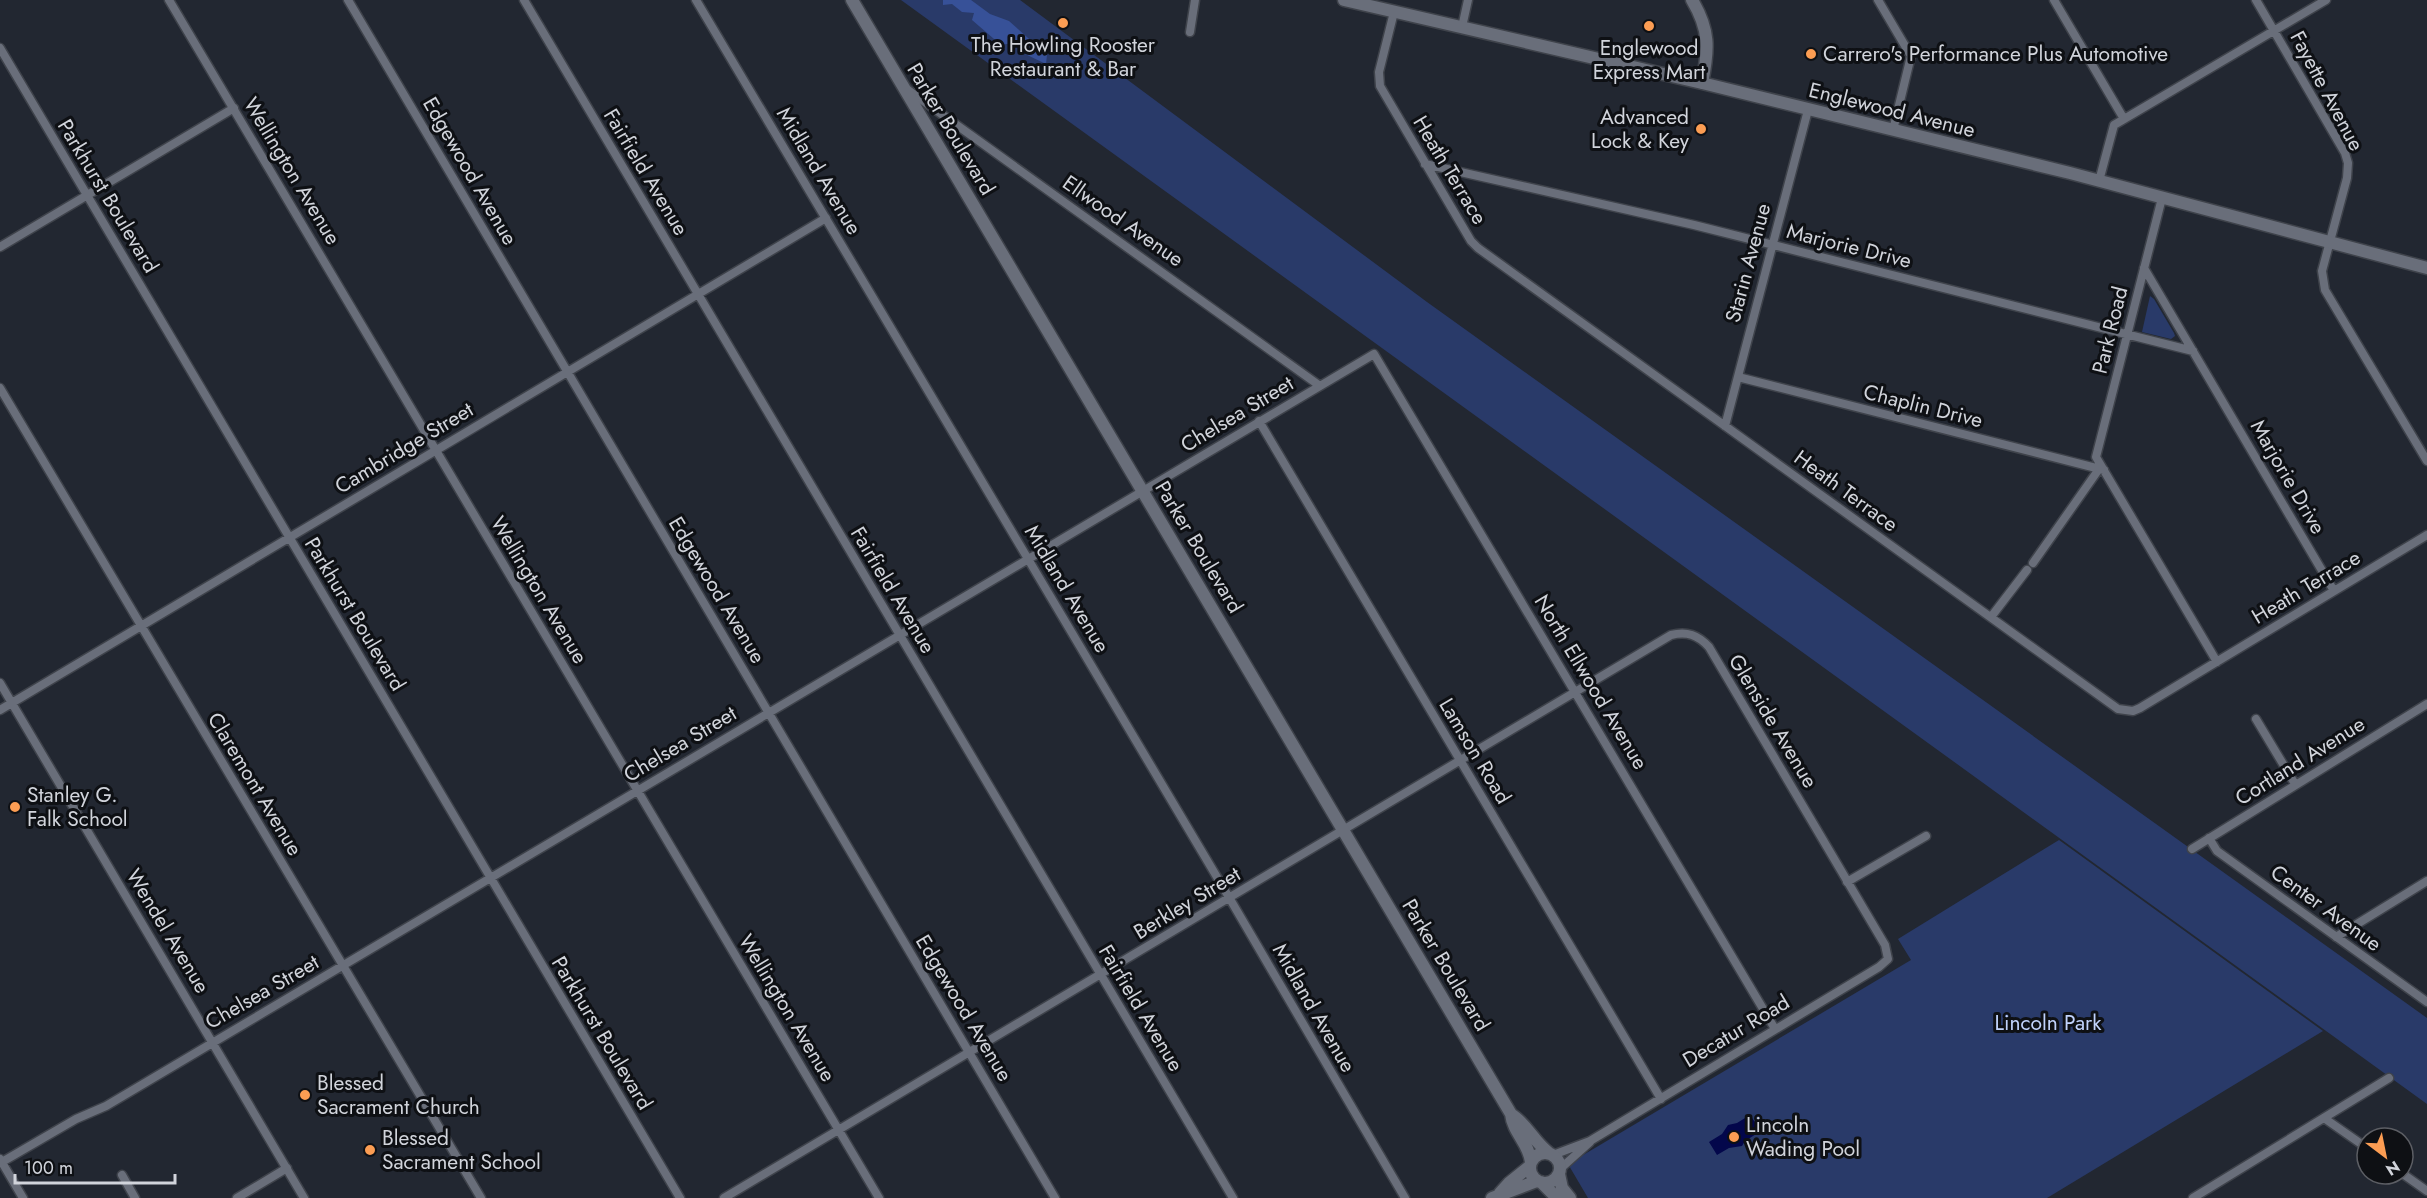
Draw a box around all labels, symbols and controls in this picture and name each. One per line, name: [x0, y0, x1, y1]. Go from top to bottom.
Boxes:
marker: The Howling Rooster Restaurant & Bar: [1056, 16, 1070, 30]
marker: Englewood Express Mart: [1642, 19, 1656, 33]
street label: Fayette Avenue: [2283, 26, 2371, 157]
place label: The Howling Rooster Restaurant & Bar: [971, 30, 1156, 84]
place label: Englewood Express Mart: [1593, 33, 1705, 87]
place label: Carrero's Performance Plus Automotive: [1823, 39, 2168, 69]
marker: Carrero's Performance Plus Automotive: [1804, 47, 1818, 61]
street label: Parker Boulevard: [900, 57, 1002, 201]
street label: Englewood Avenue: [1806, 75, 1978, 145]
street label: Edgewood Avenue: [415, 91, 525, 251]
street label: Wellington Avenue: [236, 92, 348, 251]
street label: Midland Avenue: [769, 102, 869, 241]
place label: Advanced Lock & Key: [1591, 102, 1690, 156]
street label: Fairfield Avenue: [596, 103, 696, 241]
street label: Heath Terrace: [1406, 110, 1494, 230]
street label: Parkhurst Boulevard: [50, 113, 166, 279]
marker: Advanced Lock & Key: [1694, 122, 1708, 136]
street label: Ellwood Avenue: [1056, 168, 1190, 274]
street label: Starin Avenue: [1718, 200, 1778, 326]
street label: Marjorie Drive: [1784, 216, 1915, 276]
street label: Park Road: [2085, 283, 2135, 377]
street label: Chelsea Street: [1175, 368, 1299, 460]
street label: Chaplin Drive: [1860, 377, 1986, 435]
street label: Cambridge Street: [329, 395, 479, 501]
street label: Marjorie Drive: [2243, 414, 2333, 540]
street label: Heath Terrace: [1788, 443, 1904, 539]
street label: Parker Boulevard: [1148, 475, 1250, 619]
street label: Wellington Avenue: [483, 511, 595, 670]
street label: Edgewood Avenue: [661, 511, 773, 669]
street label: Midland Avenue: [1017, 520, 1117, 659]
street label: Fairfield Avenue: [843, 521, 943, 659]
street label: Parkhurst Boulevard: [297, 531, 413, 697]
street label: Heath Terrace: [2246, 543, 2366, 631]
street label: North Ellwood Avenue: [1527, 589, 1655, 775]
street label: Glenside Avenue: [1721, 648, 1825, 794]
street label: Lamson Road: [1432, 692, 1518, 810]
street label: Chelsea Street: [618, 698, 742, 790]
street label: Claremont Avenue: [200, 707, 310, 862]
street label: Cortland Avenue: [2229, 709, 2371, 813]
place label: Stanley G. Falk School: [27, 780, 128, 834]
marker: Stanley G. Falk School: [8, 800, 22, 814]
street label: Center Avenue: [2264, 857, 2388, 959]
street label: Berkley Street: [1128, 859, 1246, 947]
street label: Wendel Avenue: [119, 863, 217, 999]
street label: Parker Boulevard: [1395, 893, 1497, 1037]
street label: Wellington Avenue: [731, 929, 843, 1088]
street label: Edgewood Avenue: [908, 929, 1020, 1087]
street label: Midland Avenue: [1265, 938, 1363, 1078]
street label: Fairfield Avenue: [1091, 939, 1191, 1077]
street label: Chelsea Street: [200, 947, 324, 1037]
street label: Parkhurst Boulevard: [544, 950, 660, 1116]
street label: Decatur Road: [1677, 987, 1795, 1075]
park label: Lincoln Park: [1994, 1008, 2102, 1038]
place label: Blessed Sacrament Church: [317, 1068, 480, 1122]
marker: Blessed Sacrament Church: [298, 1088, 312, 1102]
place label: Lincoln Wading Pool: [1746, 1110, 1860, 1164]
place label: Blessed Sacrament School: [382, 1123, 541, 1177]
north arrow: [2355, 1126, 2415, 1186]
marker: Lincoln Wading Pool: [1727, 1130, 1741, 1144]
marker: Blessed Sacrament School: [363, 1143, 377, 1157]
scale bar: [15, 1147, 176, 1185]
text: 100 m: [24, 1155, 73, 1181]
text: N: [2381, 1155, 2404, 1181]

